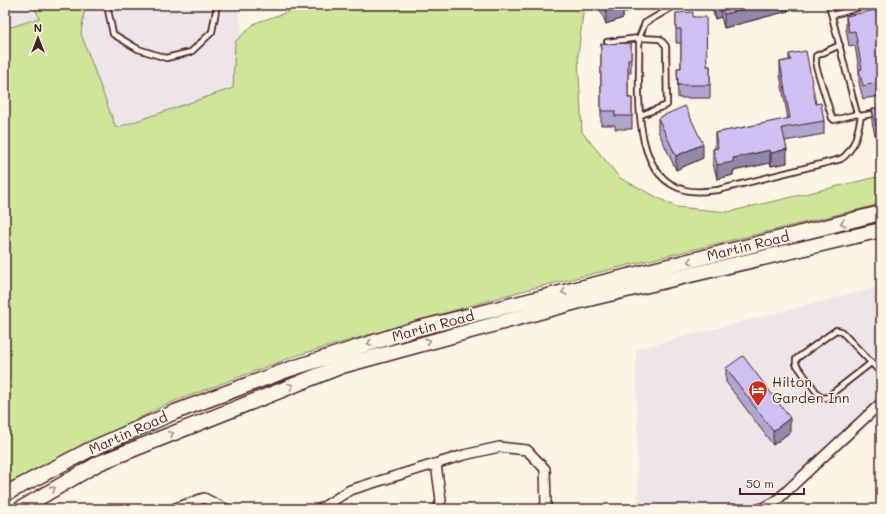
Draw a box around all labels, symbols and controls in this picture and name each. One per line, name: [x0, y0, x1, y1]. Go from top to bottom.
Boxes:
north arrow: [18, 18, 58, 58]
text: N: [34, 20, 42, 35]
one-way arrow: [840, 218, 846, 226]
street label: Martin Road: [705, 226, 791, 265]
one-way arrow: [687, 256, 693, 264]
one-way arrow: [560, 287, 567, 296]
street label: Martin Road: [390, 305, 476, 346]
one-way arrow: [425, 338, 431, 346]
one-way arrow: [367, 339, 374, 347]
place label: Hilton Garden Inn: [772, 372, 850, 407]
hotel icon: Hilton Garden Inn: [747, 379, 769, 407]
one-way arrow: [288, 382, 295, 390]
street label: Martin Road: [85, 407, 170, 458]
one-way arrow: [167, 430, 174, 438]
scale bar: [740, 470, 804, 496]
text: 50 m: [746, 475, 774, 491]
one-way arrow: [49, 487, 57, 494]

